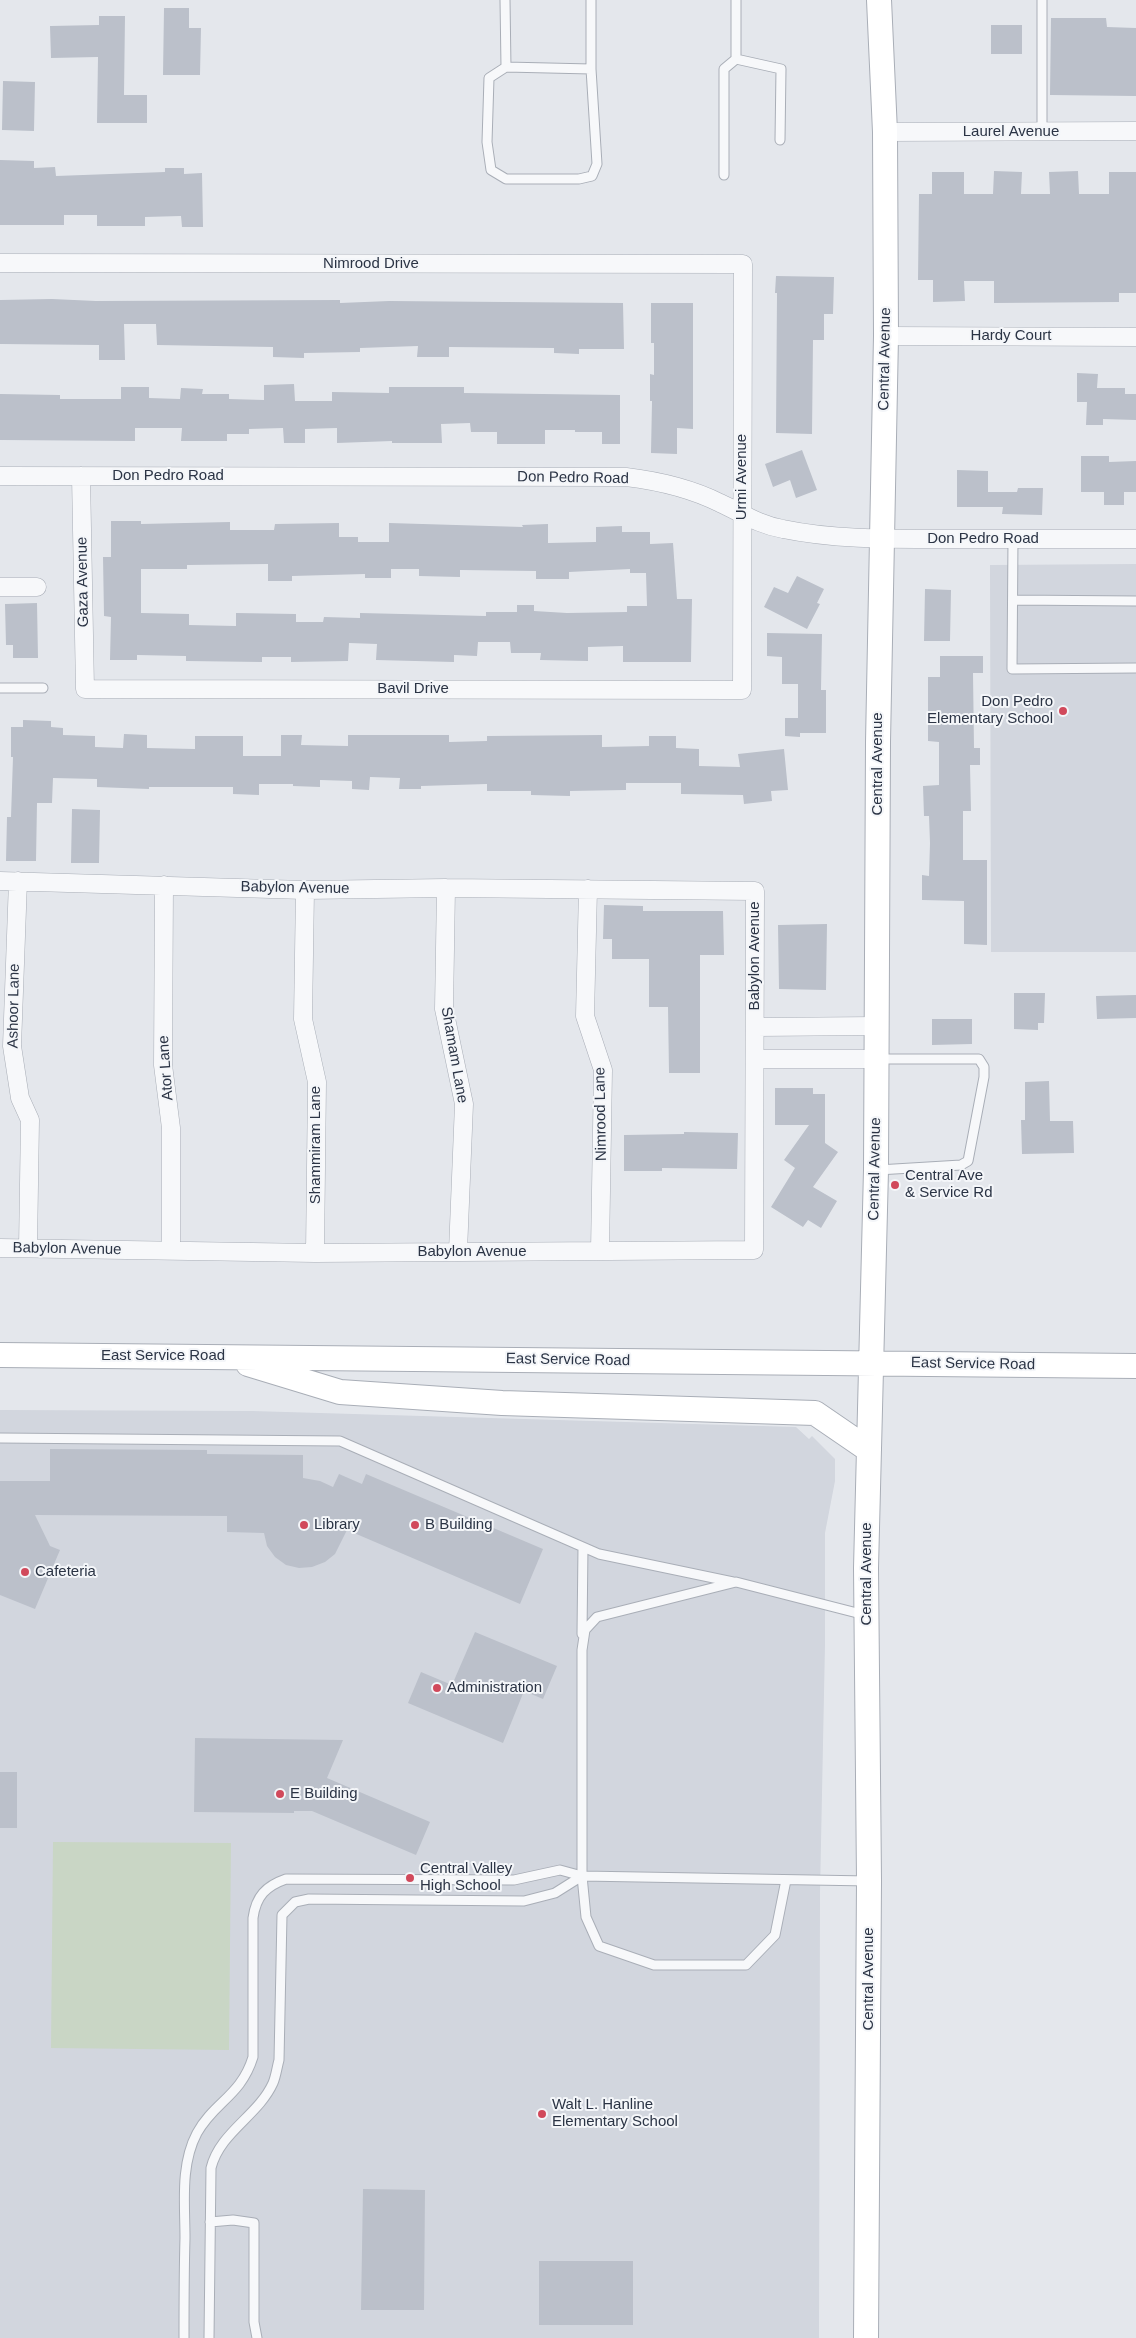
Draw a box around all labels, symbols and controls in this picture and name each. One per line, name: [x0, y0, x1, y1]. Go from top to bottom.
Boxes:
street label: Laurel Avenue: [963, 123, 1059, 141]
street label: Nimrood Drive: [323, 255, 419, 273]
street label: Central Avenue: [875, 307, 895, 411]
street label: Hardy Court: [971, 327, 1051, 345]
street label: Urmi Avenue: [733, 434, 751, 520]
street label: Don Pedro Road: [112, 467, 224, 485]
street label: Don Pedro Road: [517, 468, 629, 488]
street label: Don Pedro Road: [927, 530, 1039, 548]
street label: Gaza Avenue: [73, 537, 93, 627]
street label: Bavil Drive: [377, 680, 449, 698]
place label: Don Pedro Elementary School: [927, 693, 1053, 728]
marker: Don Pedro Elementary School: [1057, 705, 1069, 717]
street label: Central Avenue: [869, 712, 887, 816]
street label: Babylon Avenue: [240, 878, 350, 898]
street label: Babylon Avenue: [746, 902, 764, 1010]
street label: Ashoor Lane: [4, 963, 24, 1049]
street label: Shamam Lane: [437, 1005, 471, 1105]
street label: Ator Lane: [155, 1035, 177, 1101]
street label: Nimrood Lane: [591, 1067, 611, 1161]
street label: Shammiram Lane: [307, 1086, 325, 1204]
street label: Central Avenue: [865, 1117, 885, 1221]
place label: Central Ave & Service Rd: [905, 1167, 993, 1202]
marker: Central Ave & Service Rd: [889, 1179, 901, 1191]
street label: Babylon Avenue: [12, 1239, 122, 1259]
street label: Babylon Avenue: [418, 1243, 526, 1261]
street label: East Service Road: [101, 1347, 225, 1365]
street label: East Service Road: [506, 1350, 630, 1370]
street label: East Service Road: [911, 1354, 1035, 1374]
place label: Library: [314, 1516, 360, 1534]
place label: B Building: [425, 1516, 493, 1534]
marker: Library: [298, 1519, 310, 1531]
marker: B Building: [409, 1519, 421, 1531]
street label: Central Avenue: [858, 1522, 876, 1626]
place label: Cafeteria: [35, 1563, 96, 1581]
marker: Cafeteria: [19, 1566, 31, 1578]
place label: Administration: [447, 1679, 542, 1697]
marker: Administration: [431, 1682, 443, 1694]
place label: E Building: [290, 1785, 358, 1803]
marker: E Building: [274, 1788, 286, 1800]
place label: Central Valley High School: [420, 1860, 512, 1895]
marker: Central Valley High School: [404, 1872, 416, 1884]
street label: Central Avenue: [860, 1927, 878, 2031]
place label: Walt L. Hanline Elementary School: [552, 2096, 678, 2131]
marker: Walt L. Hanline Elementary School: [536, 2108, 548, 2120]

